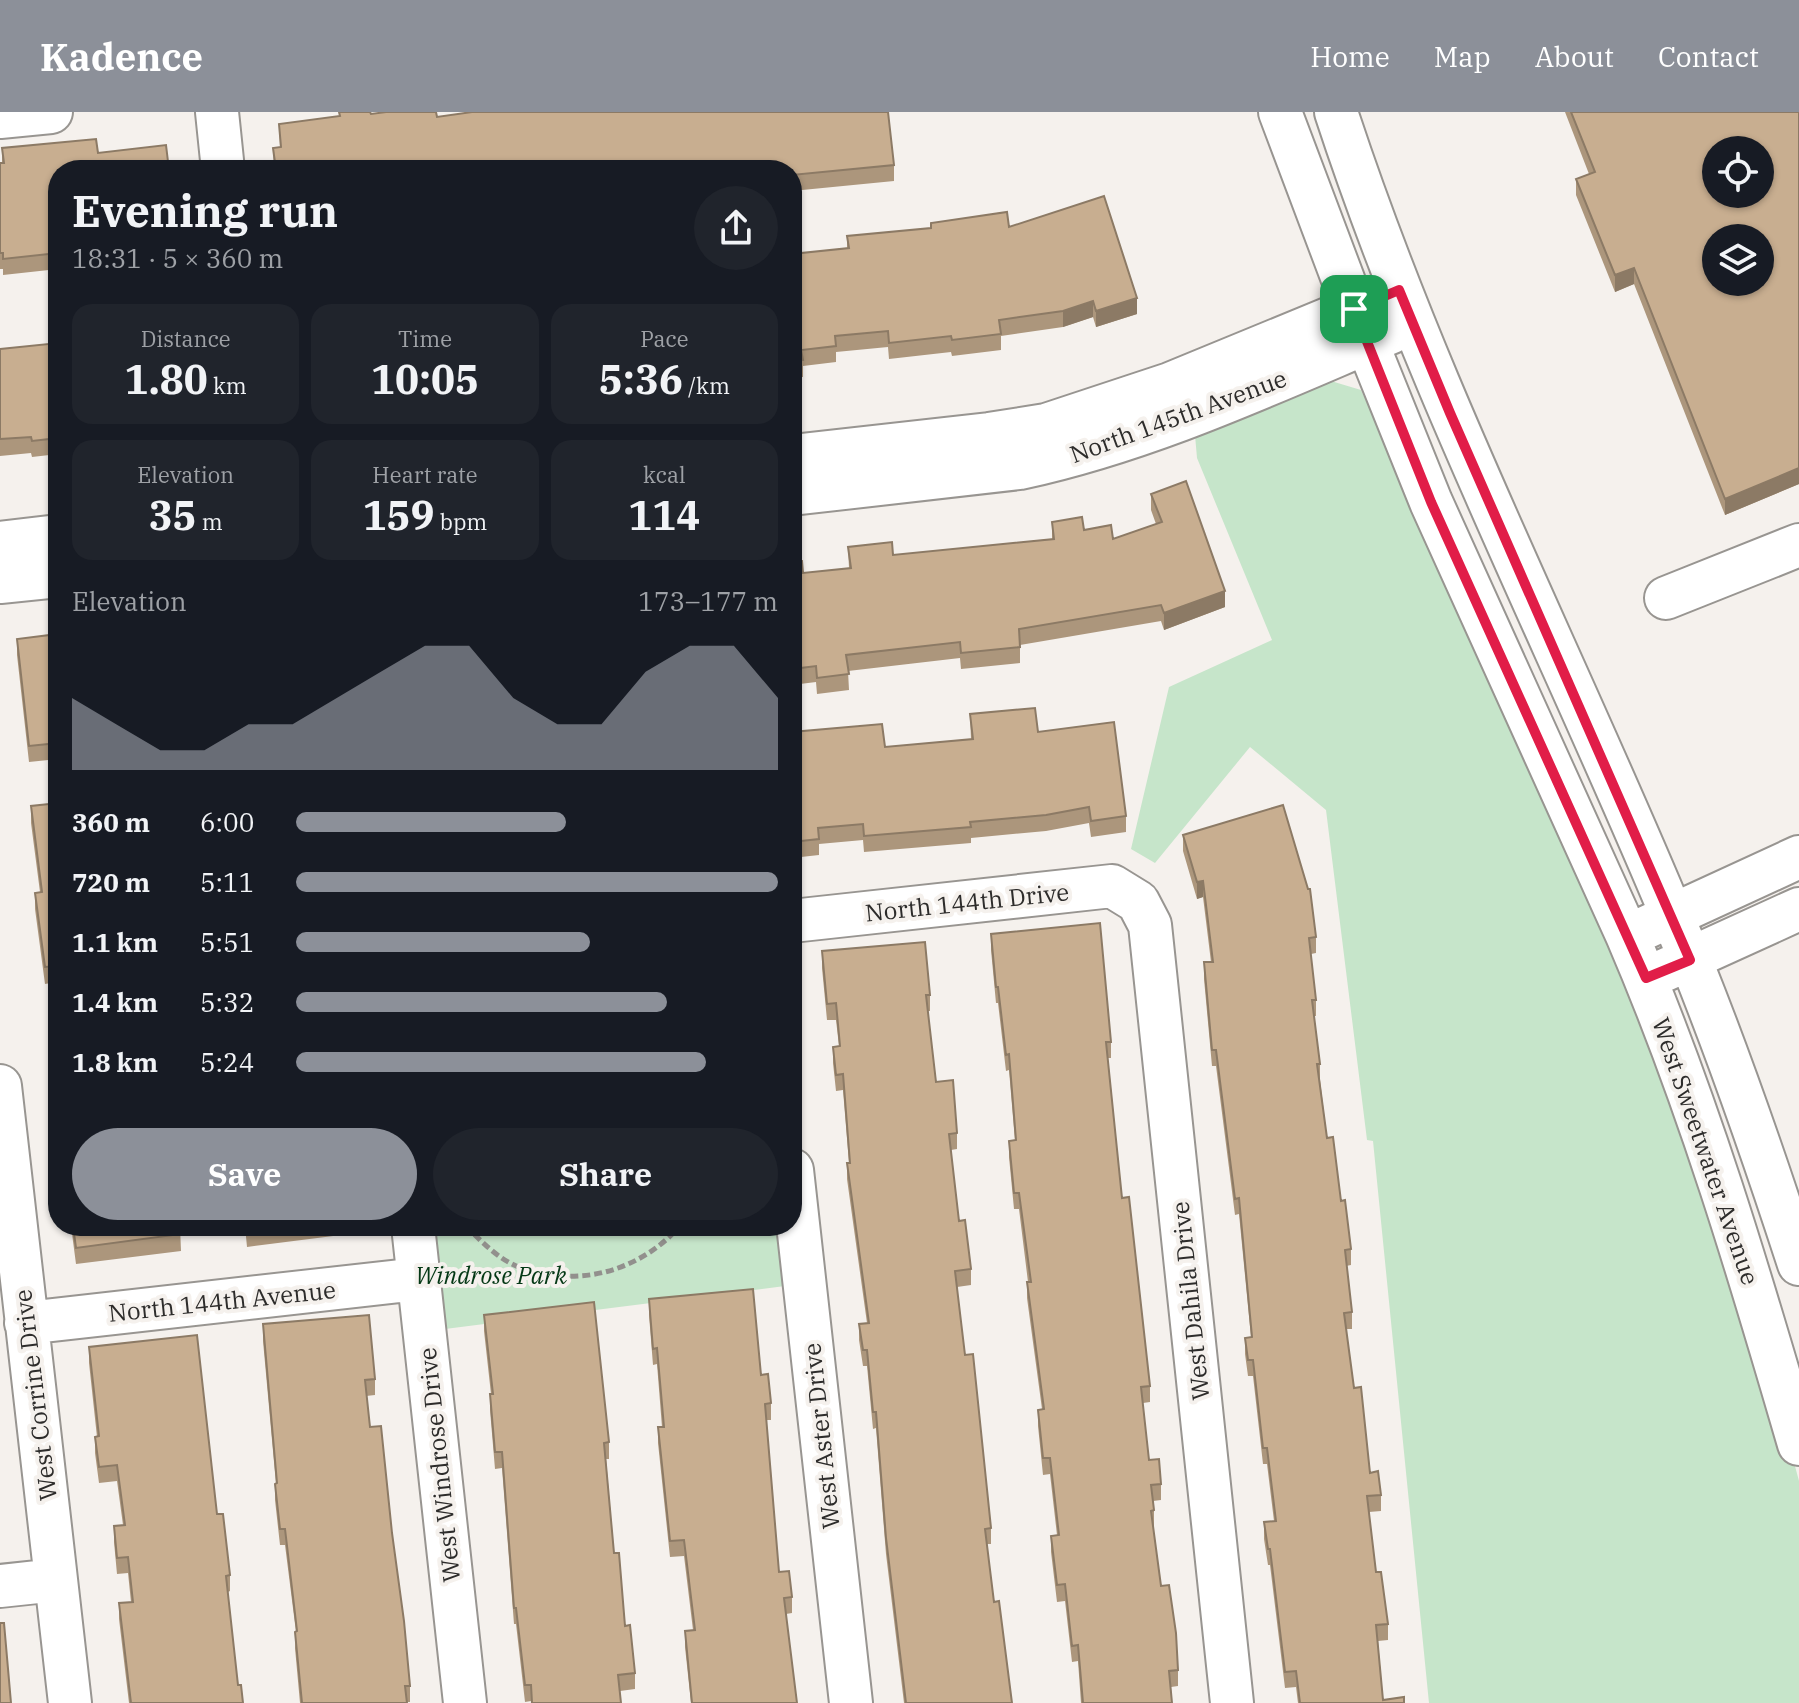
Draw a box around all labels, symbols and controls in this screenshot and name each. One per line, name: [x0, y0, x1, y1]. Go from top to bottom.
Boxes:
text: Kadence: [40, 32, 203, 81]
text: Home: [1310, 38, 1390, 75]
text: Map: [1434, 38, 1491, 75]
text: About: [1535, 38, 1614, 75]
text: Contact: [1658, 38, 1759, 75]
map controls: [1702, 136, 1774, 296]
button: locate: [1702, 136, 1774, 208]
text: Evening run: [72, 182, 338, 239]
button: share: [694, 186, 778, 270]
button: layers: [1702, 224, 1774, 296]
text: 18:31 · 5 × 360 m: [72, 241, 283, 275]
pin: [1320, 275, 1388, 343]
icon: arrive: [1332, 287, 1376, 331]
text: Distance: [141, 324, 231, 353]
text: Time: [398, 324, 452, 353]
text: Pace: [640, 324, 689, 353]
text: 1.80: [125, 353, 208, 405]
text: 10:05: [371, 353, 479, 405]
text: 5:36: [599, 353, 683, 405]
street label: North 145th Avenue: [1065, 362, 1291, 470]
text: km: [208, 371, 247, 400]
text: /km: [683, 371, 730, 400]
text: Elevation: [137, 460, 234, 489]
text: Heart rate: [372, 460, 478, 489]
text: kcal: [643, 460, 686, 489]
text: 35: [149, 489, 197, 541]
text: 159: [363, 489, 435, 541]
text: 114: [628, 489, 700, 541]
text: m: [197, 507, 223, 536]
text: bpm: [435, 507, 487, 536]
text: Elevation: [72, 584, 187, 618]
text: 173–177 m: [638, 584, 778, 618]
text: 360 m: [72, 805, 150, 839]
text: 6:00: [200, 805, 254, 839]
text: 720 m: [72, 865, 150, 899]
text: 5:11: [200, 865, 254, 899]
street label: North 144th Drive: [863, 875, 1071, 929]
text: 1.1 km: [72, 925, 158, 959]
text: 5:51: [200, 925, 254, 959]
text: 1.4 km: [72, 985, 158, 1019]
text: 5:32: [200, 985, 254, 1019]
street label: West Sweetwater Avenue: [1645, 1013, 1767, 1289]
text: 1.8 km: [72, 1045, 158, 1079]
text: 5:24: [200, 1045, 254, 1079]
button: Save: [72, 1128, 417, 1220]
button: Share: [433, 1128, 778, 1220]
street label: West Dahila Drive: [1164, 1200, 1216, 1402]
park label: Windrose Park: [415, 1259, 567, 1291]
street label: North 144th Avenue: [107, 1273, 337, 1329]
street label: West Corrine Drive: [6, 1288, 64, 1502]
street label: West Aster Drive: [795, 1341, 847, 1531]
street label: West Windrose Drive: [411, 1346, 467, 1584]

